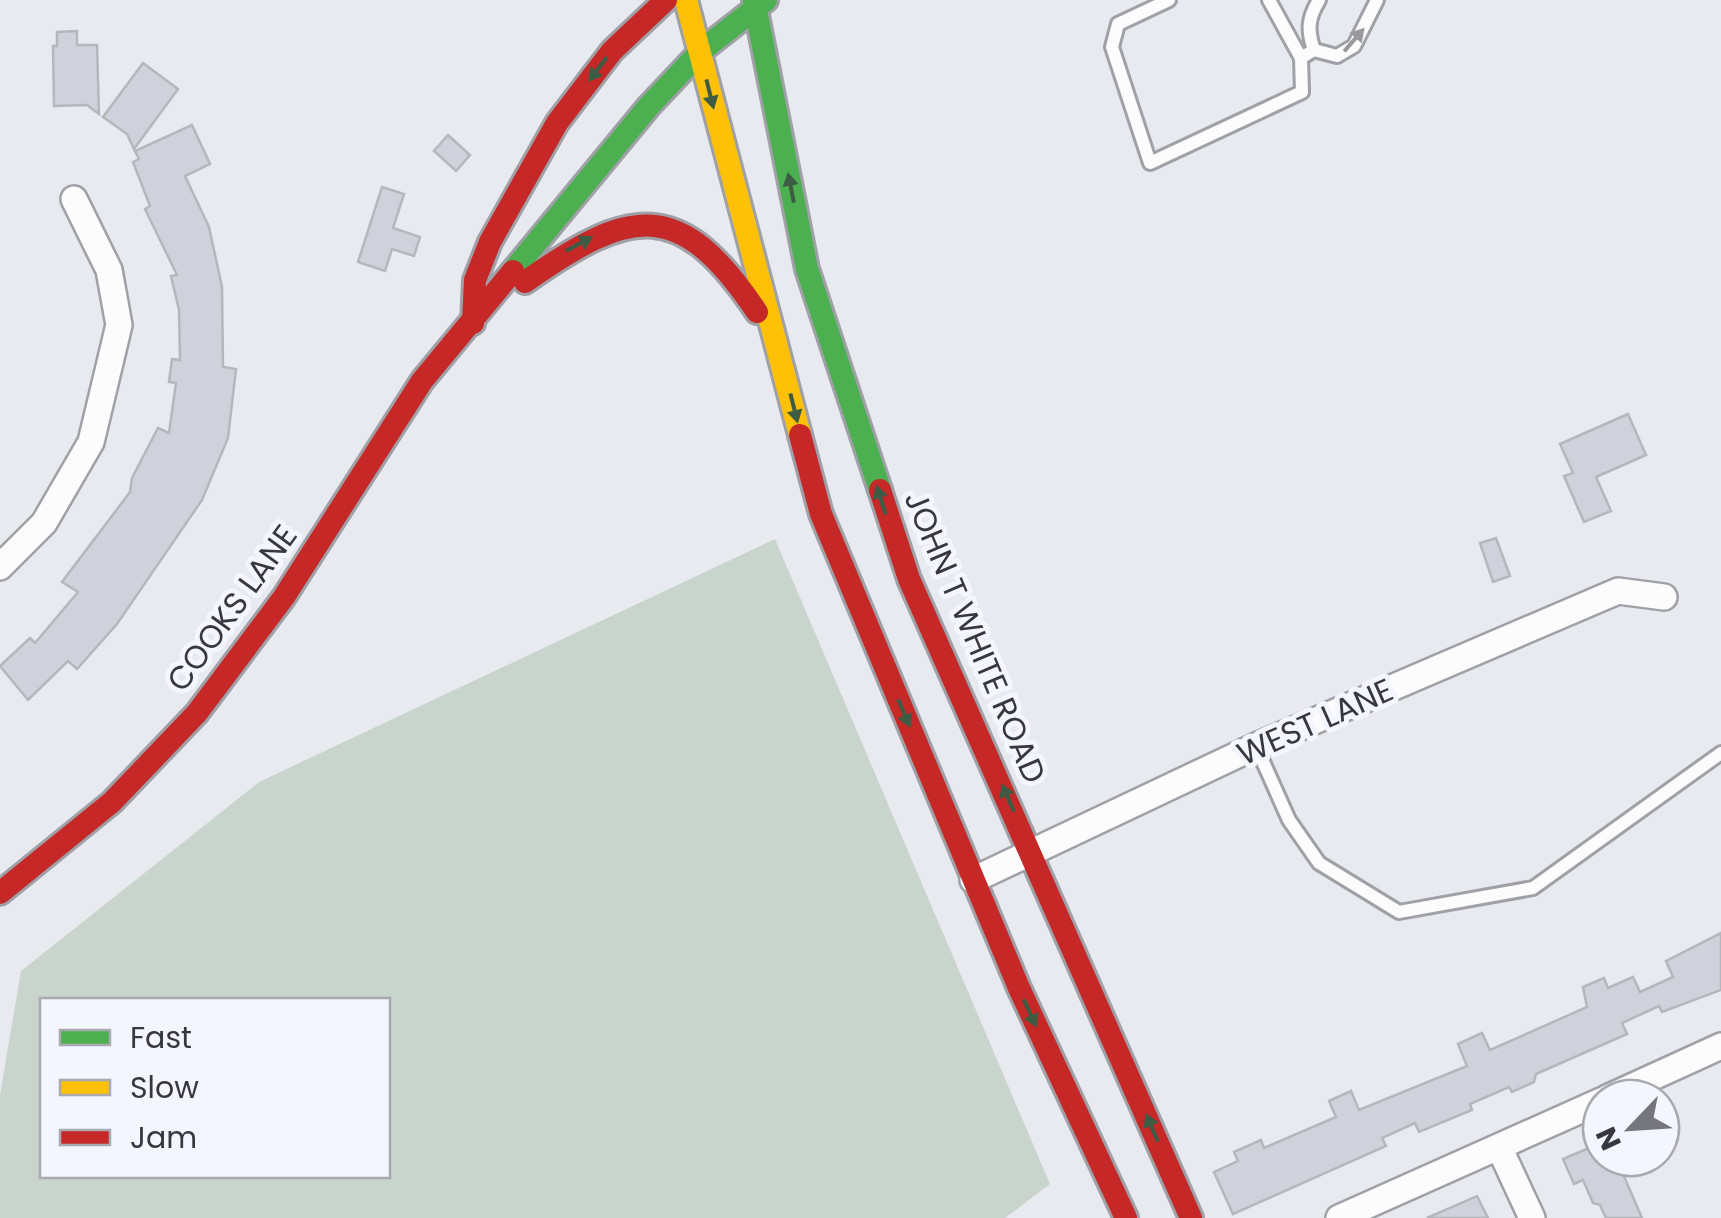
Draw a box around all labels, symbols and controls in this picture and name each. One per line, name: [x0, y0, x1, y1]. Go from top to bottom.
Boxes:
one-way arrow: [1343, 27, 1365, 52]
one-way arrow: [589, 56, 609, 82]
one-way arrow: [703, 79, 718, 110]
one-way arrow: [783, 172, 798, 203]
one-way arrow: [565, 236, 594, 253]
one-way arrow: [787, 393, 802, 424]
one-way arrow: [873, 484, 888, 514]
street label: JOHN T WHITE ROAD: [894, 484, 1057, 790]
street label: COOKS LANE: [156, 515, 307, 700]
street label: WEST LANE: [1230, 667, 1400, 776]
one-way arrow: [896, 698, 912, 728]
one-way arrow: [1000, 783, 1017, 812]
legend: [40, 998, 390, 1178]
one-way arrow: [1022, 999, 1039, 1028]
text: Fast: [130, 1016, 192, 1059]
text: Slow: [130, 1066, 199, 1109]
north arrow: [1581, 1078, 1681, 1178]
one-way arrow: [1144, 1114, 1160, 1143]
text: Jam: [130, 1116, 197, 1159]
text: N: [1587, 1121, 1631, 1156]

